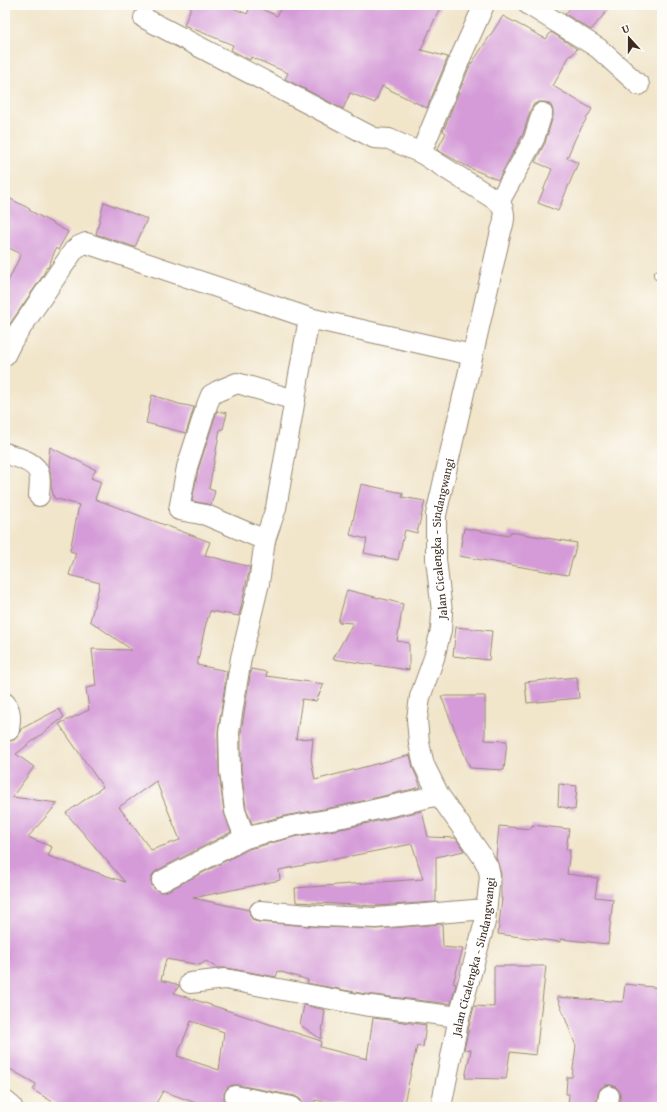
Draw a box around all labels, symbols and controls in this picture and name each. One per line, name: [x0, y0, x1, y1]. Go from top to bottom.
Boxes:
north arrow: [609, 18, 649, 58]
text: U: [619, 20, 632, 37]
street label: Jalan Cicalengka - Sindangwangi: [427, 456, 457, 621]
street label: Jalan Cicalengka - Sindangwangi: [447, 876, 498, 1039]

